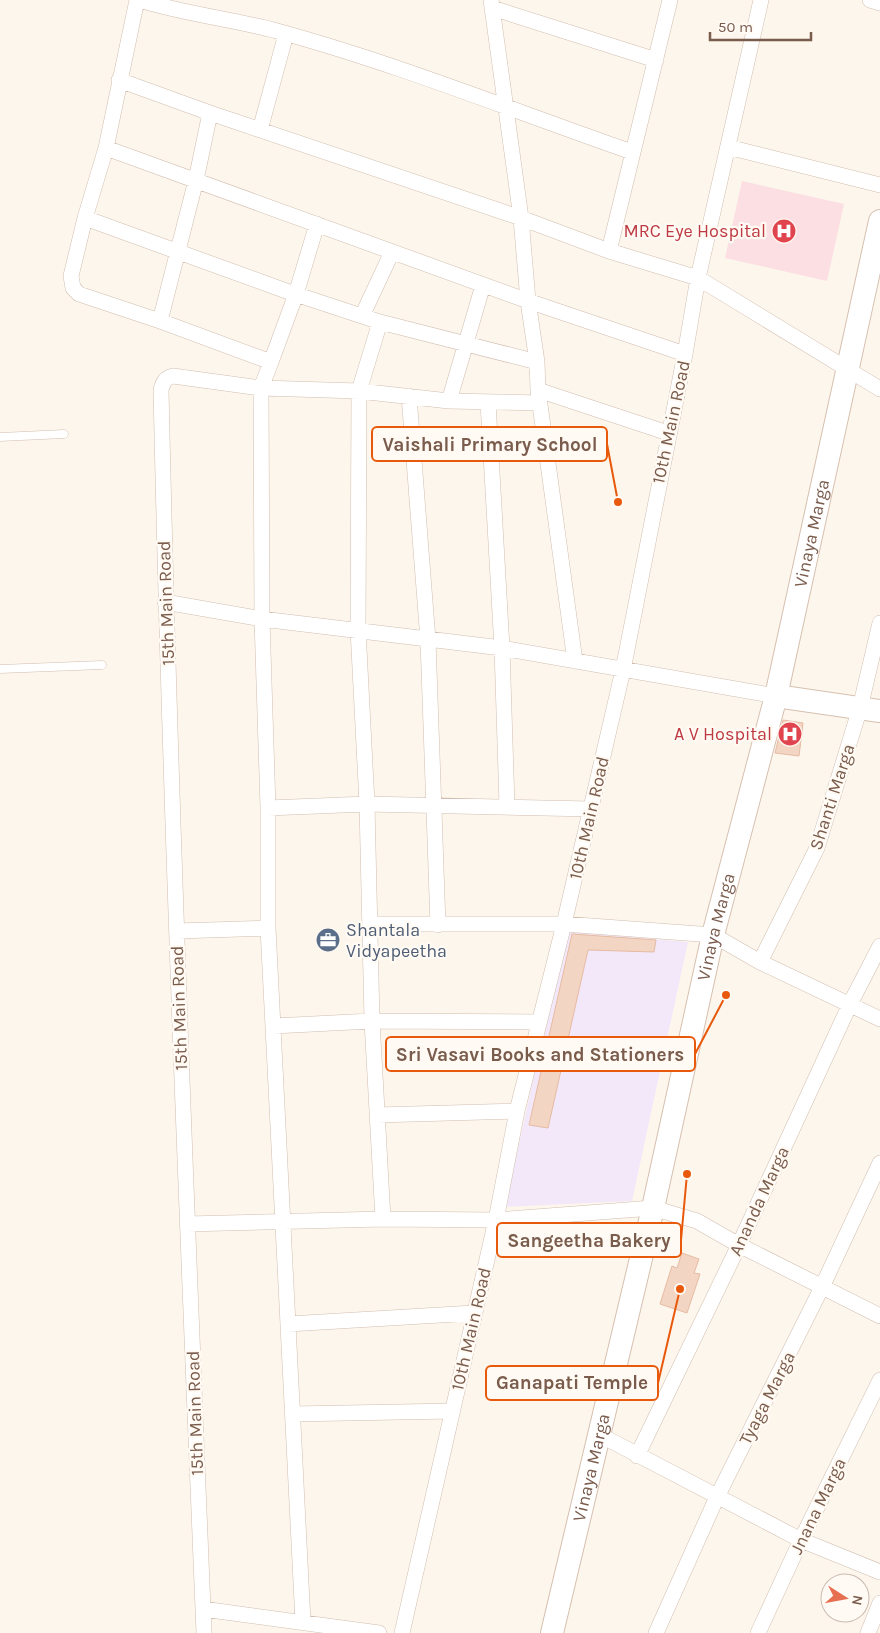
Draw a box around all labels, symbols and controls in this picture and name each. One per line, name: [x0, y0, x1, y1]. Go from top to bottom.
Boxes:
scale bar: [710, 10, 811, 42]
text: 50 m: [718, 18, 753, 36]
hospital icon: MRC Eye Hospital: [771, 218, 797, 244]
place label: MRC Eye Hospital: [623, 220, 766, 242]
street label: 10th Main Road: [647, 358, 695, 486]
callout: Vaishali Primary School: [372, 427, 607, 461]
text: Vaishali Primary School: [383, 434, 597, 456]
street label: Vinaya Marga: [789, 477, 834, 590]
street label: 15th Main Road: [153, 540, 179, 666]
hospital icon: A V Hospital: [777, 721, 803, 747]
place label: A V Hospital: [674, 723, 772, 745]
street label: Shanti Marga: [804, 741, 860, 853]
street label: 10th Main Road: [564, 754, 614, 882]
street label: Vinaya Marga: [692, 870, 740, 983]
place label: Shantala Vidyapeetha: [346, 919, 447, 962]
office icon: Shantala Vidyapeetha: [315, 927, 341, 953]
street label: 15th Main Road: [166, 945, 192, 1071]
callout: Sri Vasavi Books and Stationers: [386, 1037, 695, 1071]
text: Sri Vasavi Books and Stationers: [396, 1044, 684, 1066]
street label: Ananda Marga: [724, 1143, 794, 1259]
callout: Sangeetha Bakery: [497, 1223, 681, 1257]
text: Sangeetha Bakery: [507, 1230, 671, 1252]
street label: 10th Main Road: [446, 1265, 496, 1393]
street label: Tyaga Marga: [734, 1348, 800, 1448]
street label: 15th Main Road: [182, 1350, 208, 1476]
callout: Ganapati Temple: [486, 1366, 658, 1400]
text: Ganapati Temple: [496, 1372, 648, 1394]
street label: Vinaya Marga: [568, 1411, 615, 1524]
street label: Jnana Marga: [785, 1454, 851, 1558]
north arrow: [820, 1573, 870, 1623]
text: N: [848, 1594, 867, 1607]

